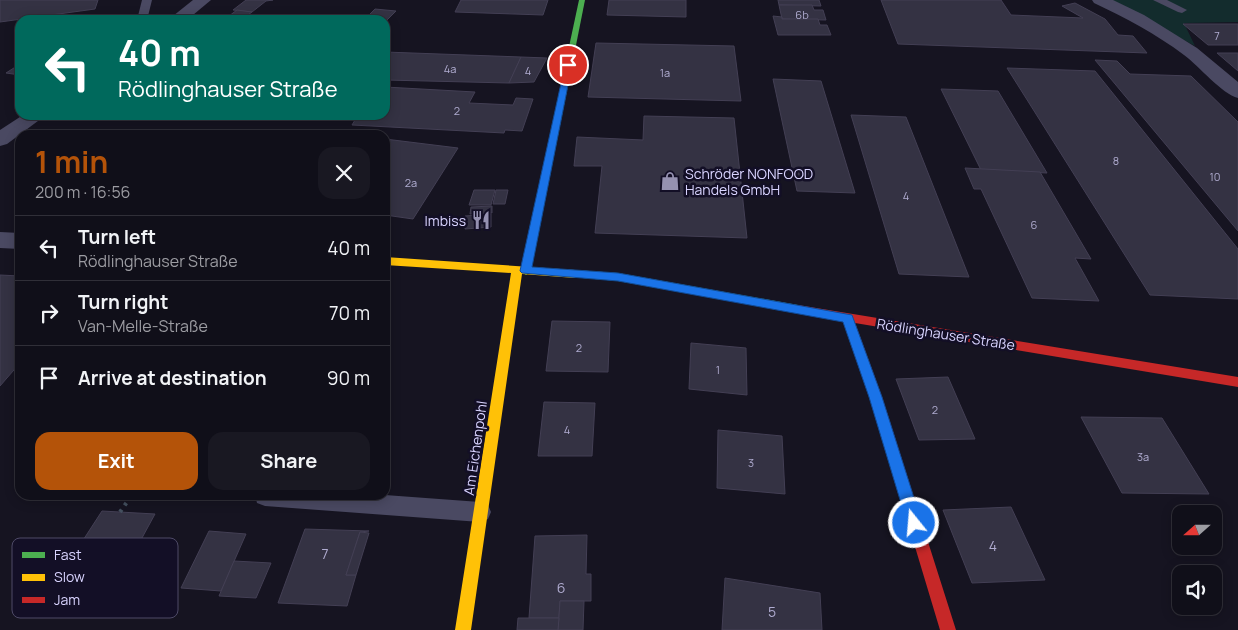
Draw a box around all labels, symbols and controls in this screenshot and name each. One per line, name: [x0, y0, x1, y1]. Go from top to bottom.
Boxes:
house number: 6b: [795, 7, 809, 22]
house number: 7: [1214, 28, 1220, 43]
text: 40 m: [118, 29, 201, 77]
icon: left: [35, 35, 100, 100]
pin: [547, 44, 589, 86]
icon: arrive: [554, 51, 582, 79]
house number: 4a: [444, 61, 456, 76]
house number: 4: [525, 63, 531, 78]
house number: 1a: [660, 65, 670, 80]
text: Rödlinghauser Straße: [118, 74, 338, 104]
house number: 2: [454, 103, 460, 118]
text: 1 min: [35, 141, 108, 182]
button: close: [318, 147, 370, 199]
house number: 8: [1113, 153, 1119, 168]
place label: Schröder NONFOOD Handels GmbH: [685, 164, 813, 199]
house number: 10: [1209, 169, 1221, 184]
shop icon: Schröder NONFOOD Handels GmbH: [659, 170, 681, 192]
house number: 2a: [405, 175, 417, 190]
text: 200 m · 16:56: [35, 181, 131, 203]
house number: 4: [903, 188, 909, 203]
restaurant icon: Imbiss: [470, 209, 492, 231]
place label: Imbiss: [425, 211, 466, 230]
house number: 6: [1031, 217, 1038, 232]
text: Turn left: [78, 224, 156, 250]
icon: left: [35, 234, 63, 262]
text: 40 m: [327, 235, 370, 261]
text: Rödlinghauser Straße: [78, 250, 238, 272]
text: Turn right: [78, 289, 168, 315]
icon: right: [35, 299, 63, 327]
text: 70 m: [329, 300, 370, 326]
street label: Rödlinghauser Straße: [876, 314, 1016, 354]
text: Van-Melle-Straße: [78, 315, 208, 337]
house number: 2: [576, 340, 582, 355]
house number: 1: [716, 362, 720, 377]
icon: arrive: [35, 364, 63, 392]
text: Arrive at destination: [78, 365, 267, 391]
text: 90 m: [327, 365, 370, 391]
street label: Am Eichenpohl: [459, 399, 491, 497]
house number: 2: [932, 402, 938, 417]
house number: 4: [564, 422, 570, 437]
button: Exit: [35, 432, 198, 490]
button: Share: [208, 432, 370, 490]
house number: 3a: [1137, 449, 1149, 464]
house number: 3: [748, 455, 754, 470]
position arrow: [887, 496, 939, 548]
north arrow: [1172, 505, 1222, 555]
map controls: [1172, 505, 1222, 615]
house number: 4: [989, 536, 997, 555]
legend: [12, 538, 178, 618]
house number: 7: [321, 544, 329, 563]
text: Fast: [54, 545, 82, 564]
button: sound: [1172, 565, 1222, 615]
text: Slow: [54, 567, 85, 586]
house number: 6: [557, 578, 565, 597]
text: Jam: [54, 590, 80, 609]
house number: 5: [768, 602, 776, 621]

